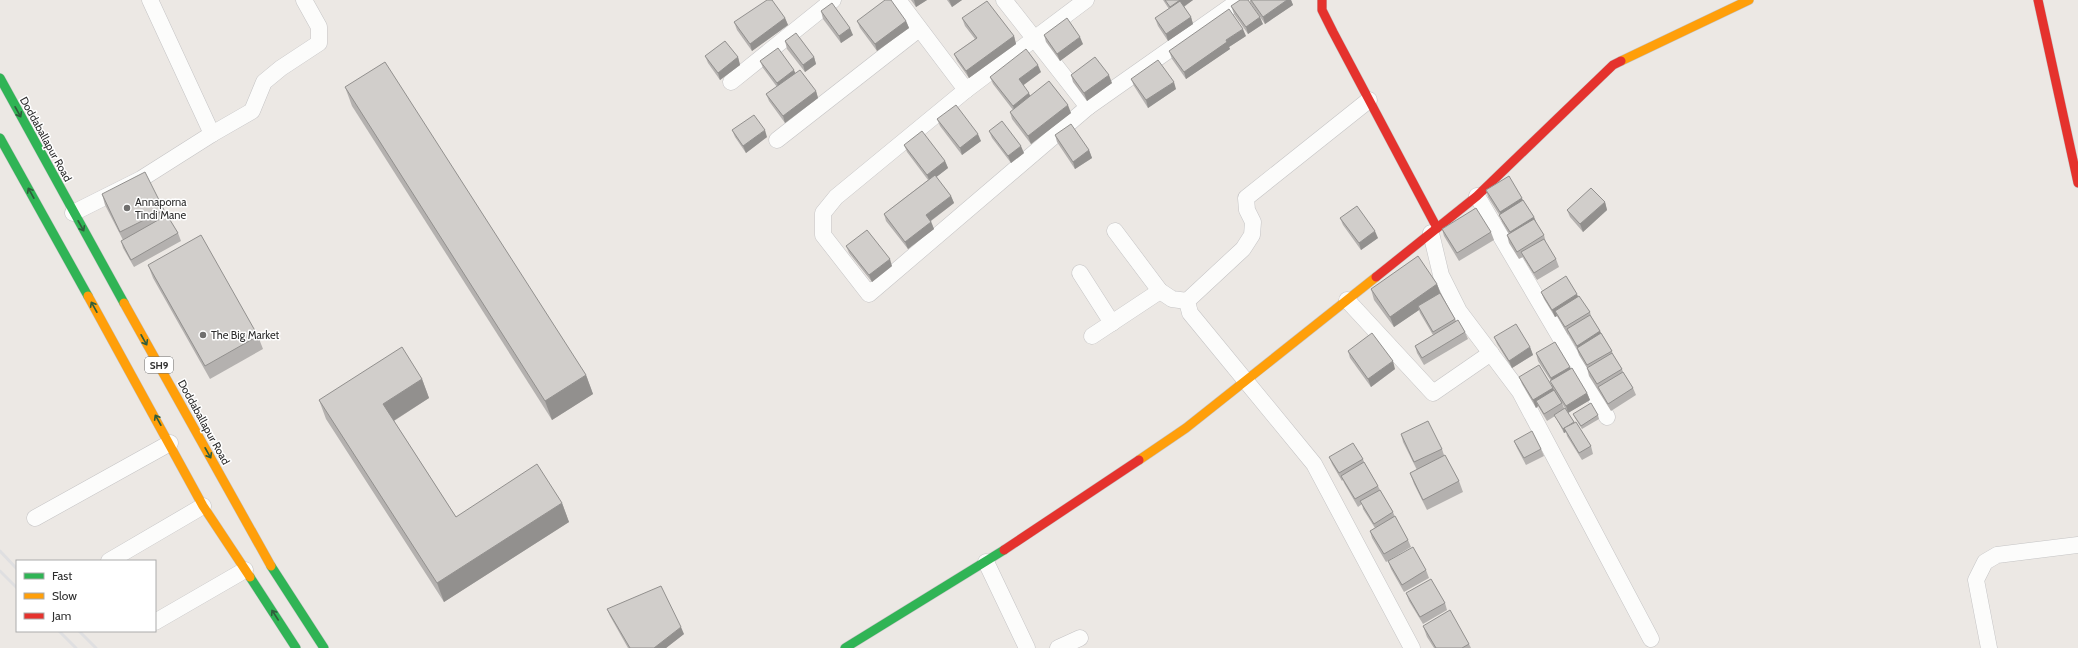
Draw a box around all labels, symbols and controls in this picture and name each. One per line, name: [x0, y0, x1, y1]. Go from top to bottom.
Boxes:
street label: Doddaballapur Road: [17, 94, 75, 184]
one-way arrow: [15, 106, 22, 118]
one-way arrow: [26, 187, 34, 199]
place label: Annaporna Tindi Mane: [135, 195, 187, 222]
marker: Annaporna Tindi Mane: [122, 203, 132, 213]
one-way arrow: [77, 220, 85, 232]
one-way arrow: [89, 301, 97, 313]
place label: The Big Market: [211, 328, 280, 342]
marker: The Big Market: [198, 330, 208, 340]
one-way arrow: [141, 334, 149, 346]
road number: SH9: [145, 357, 173, 373]
street label: Doddaballapur Road: [175, 377, 233, 467]
one-way arrow: [153, 414, 161, 426]
one-way arrow: [205, 447, 213, 459]
legend: [16, 560, 156, 632]
text: Fast: [52, 568, 72, 583]
text: Slow: [52, 588, 77, 603]
text: Jam: [51, 608, 71, 623]
one-way arrow: [270, 610, 279, 621]

